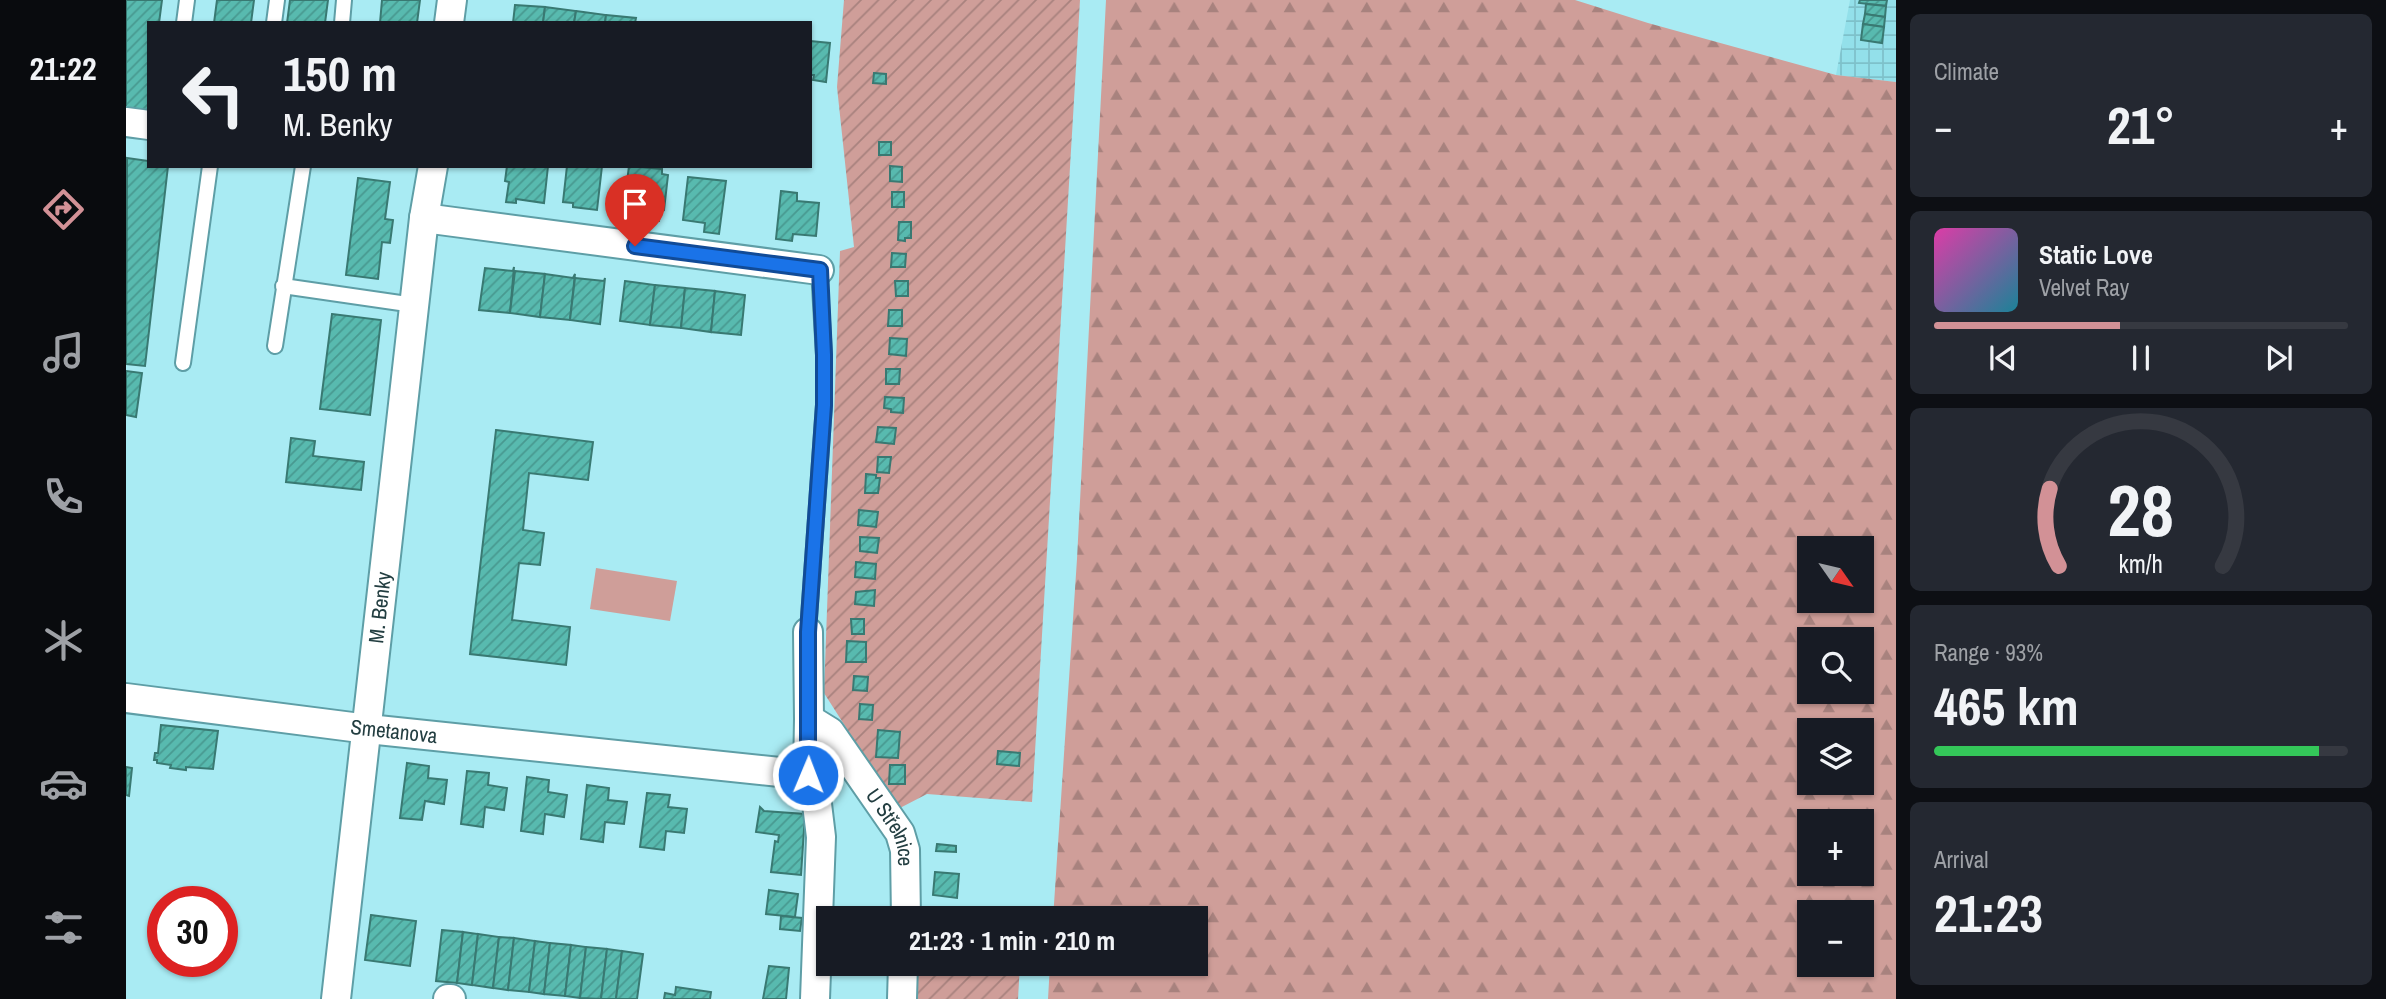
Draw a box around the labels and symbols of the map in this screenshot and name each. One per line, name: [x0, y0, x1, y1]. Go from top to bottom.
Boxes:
pin: [605, 174, 665, 246]
north arrow: [1797, 536, 1874, 612]
street label: M. Benky: [361, 570, 398, 645]
street label: Smetanova: [349, 712, 439, 750]
position arrow: [771, 738, 845, 812]
street label: U Střelnice: [859, 782, 920, 867]
speed limit sign: 30: [147, 886, 238, 977]

